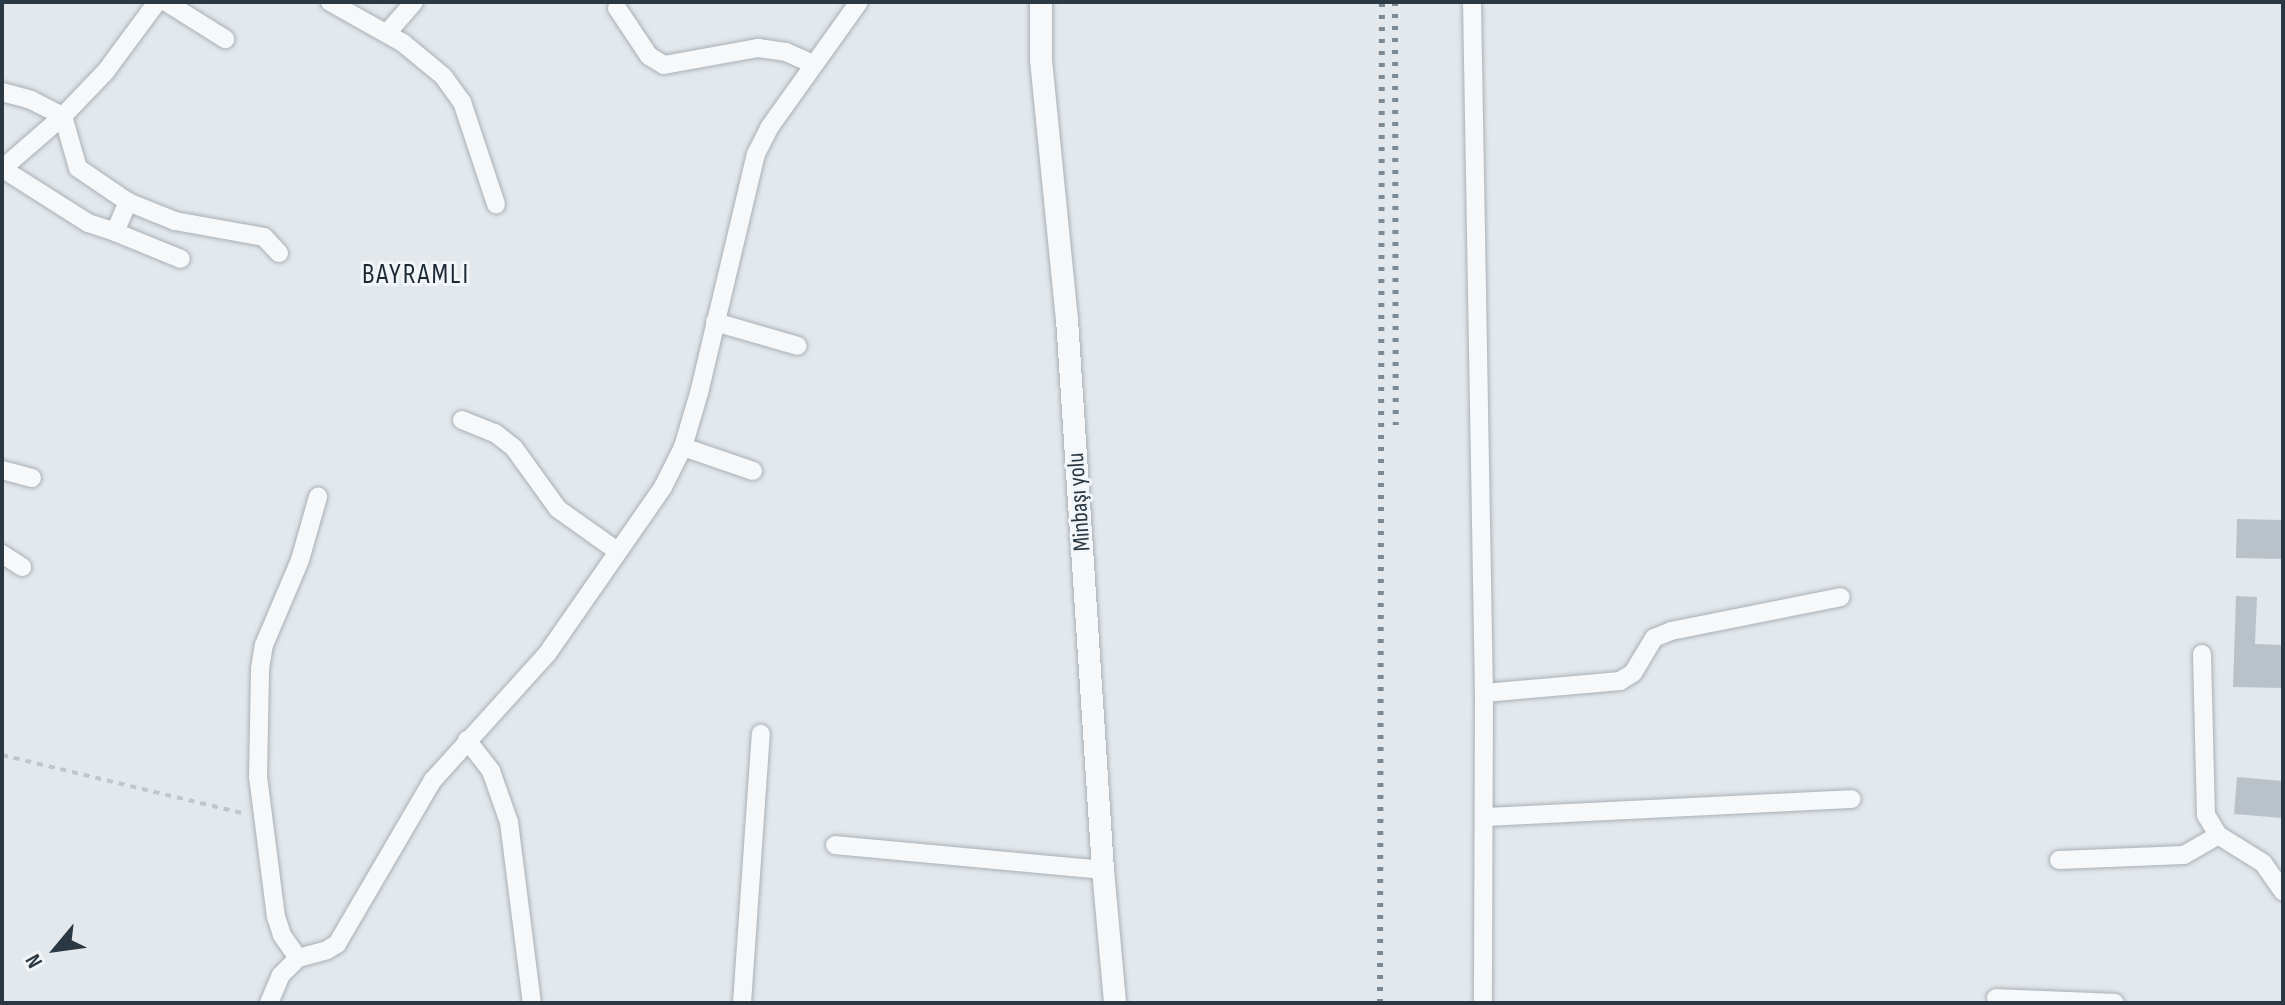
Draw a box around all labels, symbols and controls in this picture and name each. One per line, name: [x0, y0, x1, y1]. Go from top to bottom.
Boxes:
district label: BAYRAMLI: [362, 258, 470, 292]
street label: Minbaşı yolu: [1061, 452, 1097, 552]
north arrow: [16, 909, 96, 989]
text: N: [20, 949, 49, 973]

